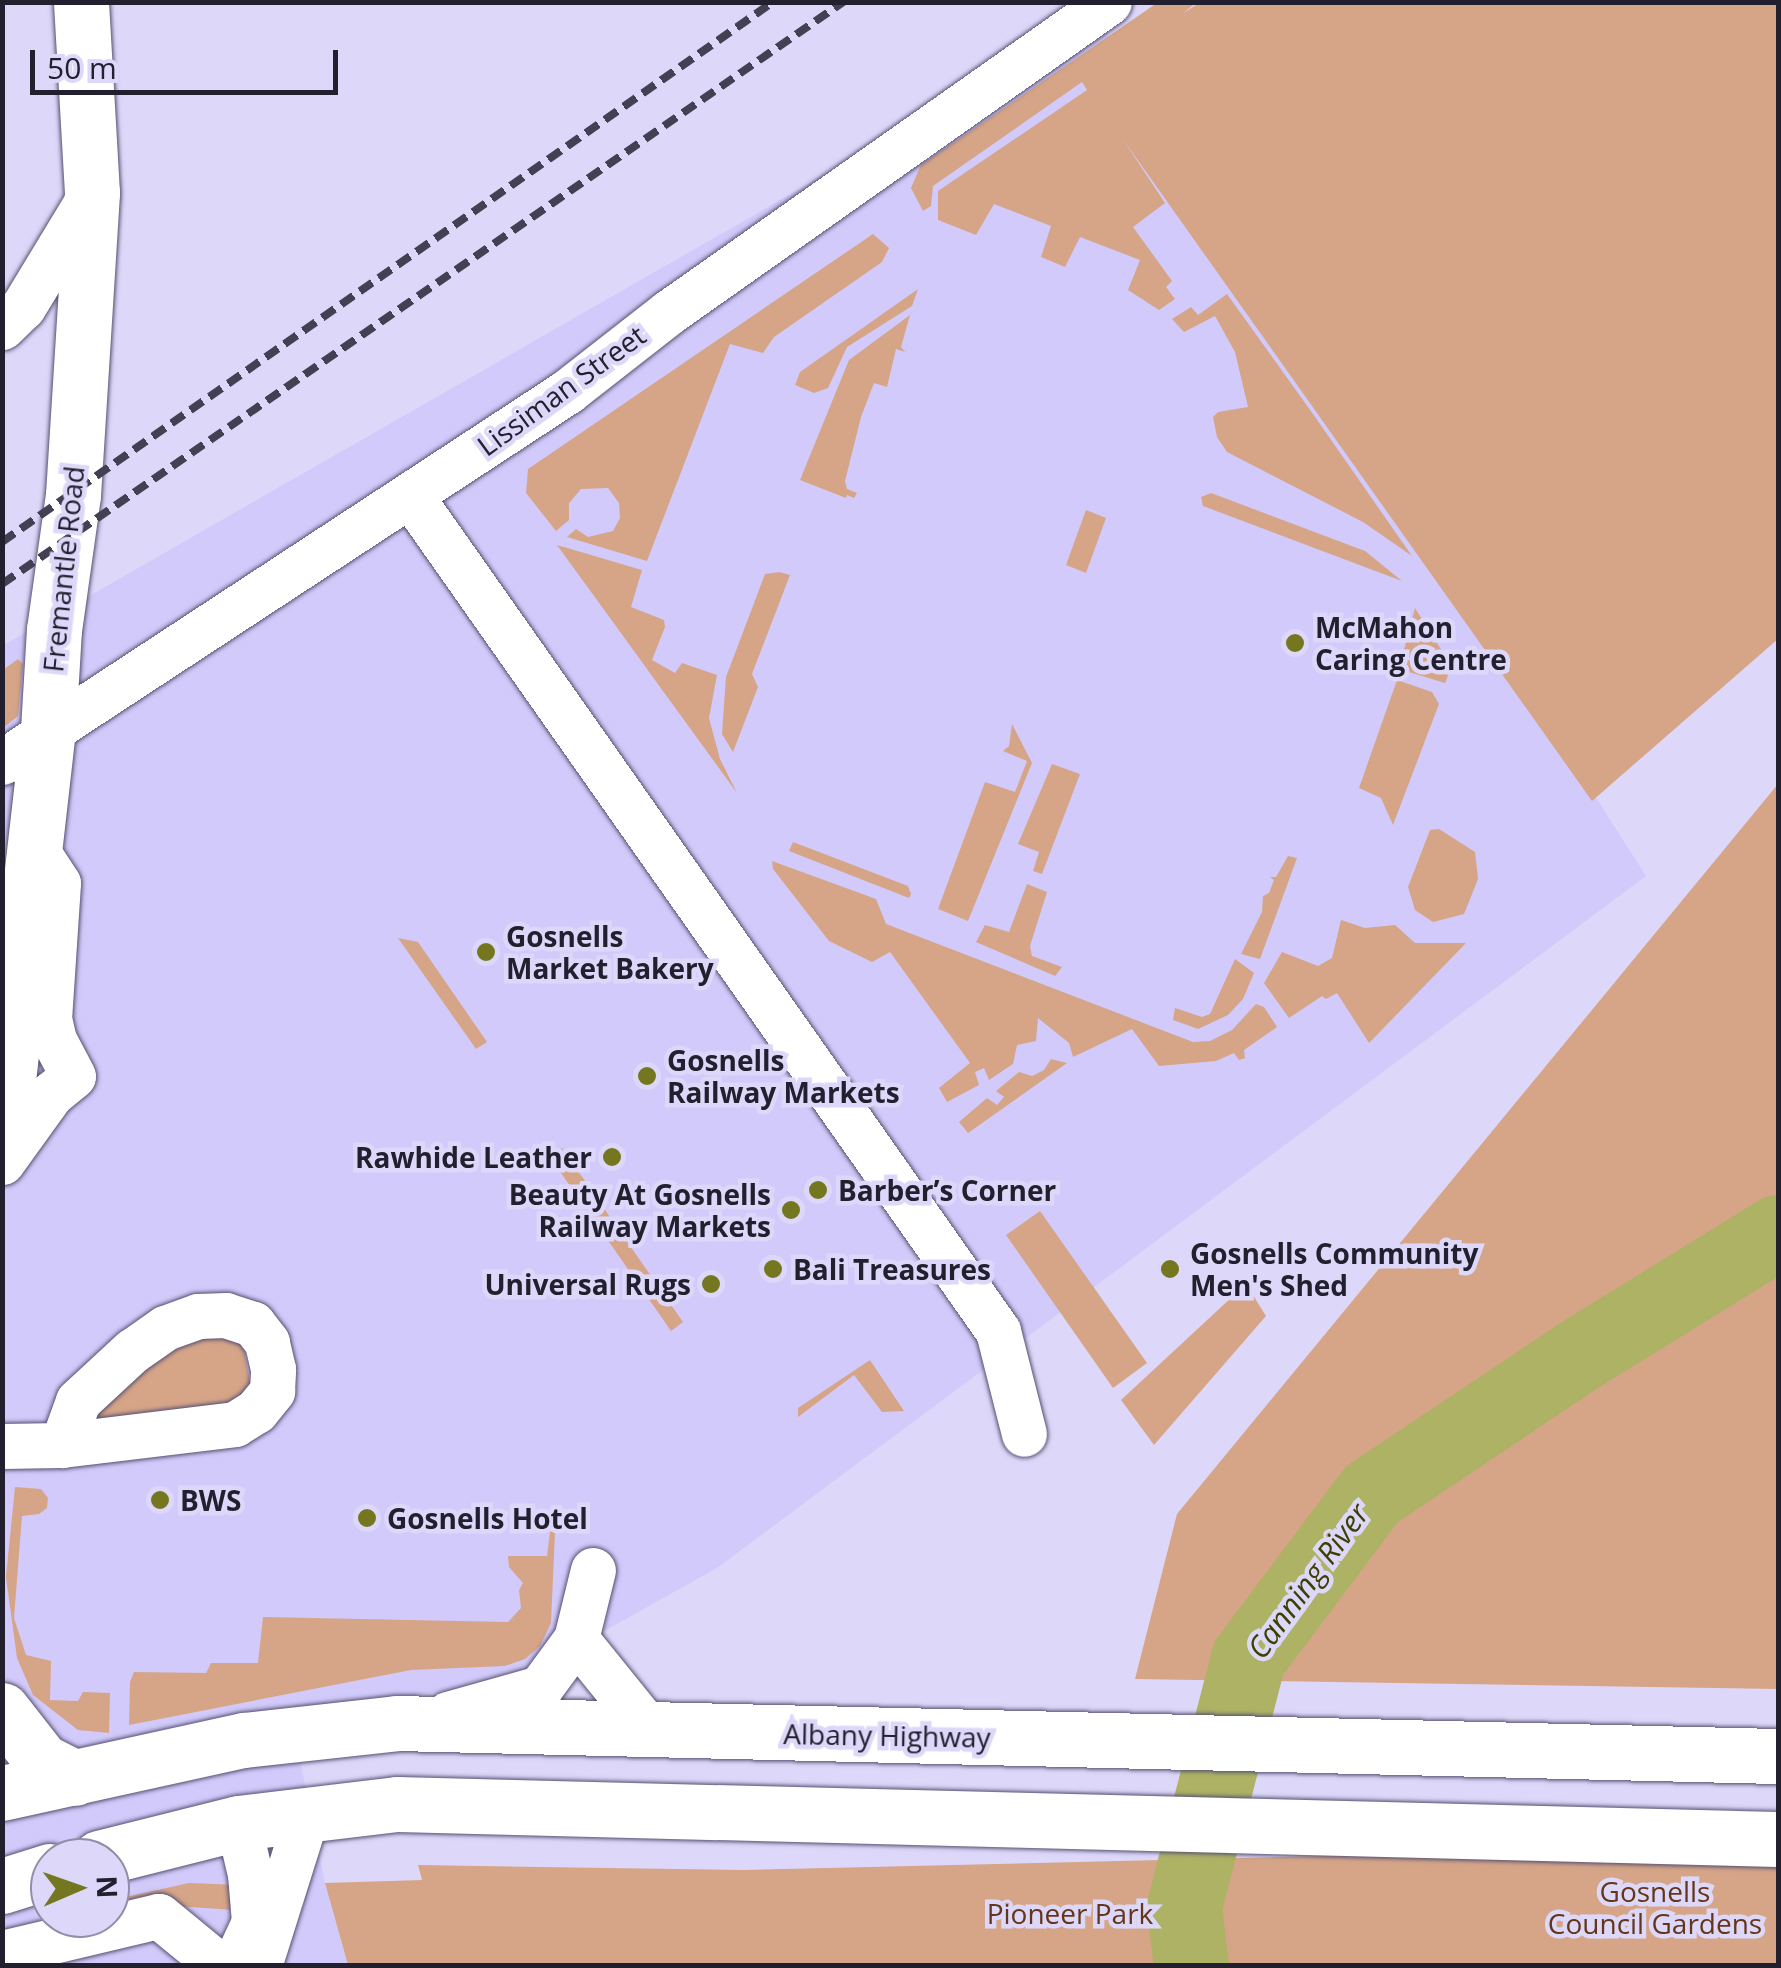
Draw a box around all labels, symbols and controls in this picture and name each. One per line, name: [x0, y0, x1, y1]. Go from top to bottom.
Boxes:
scale bar: [35, 30, 342, 92]
text: 50 m: [47, 47, 117, 88]
street label: Lissiman Street: [470, 318, 652, 462]
street label: Fremantle Road: [35, 464, 91, 674]
place label: McMahon Caring Centre: [1315, 610, 1507, 676]
marker: McMahon Caring Centre: [1284, 632, 1306, 654]
place label: Gosnells Market Bakery: [506, 919, 714, 985]
marker: Gosnells Market Bakery: [475, 941, 497, 963]
place label: Gosnells Railway Markets: [667, 1043, 900, 1109]
marker: Gosnells Railway Markets: [636, 1065, 658, 1087]
place label: Rawhide Leather: [355, 1140, 592, 1174]
marker: Rawhide Leather: [601, 1146, 623, 1168]
place label: Barber’s Corner: [838, 1173, 1056, 1207]
place label: Beauty At Gosnells Railway Markets: [509, 1177, 771, 1243]
marker: Barber’s Corner: [807, 1179, 829, 1201]
marker: Beauty At Gosnells Railway Markets: [780, 1199, 802, 1221]
place label: Gosnells Community Men's Shed: [1190, 1236, 1478, 1302]
place label: Bali Treasures: [793, 1252, 991, 1286]
marker: Bali Treasures: [762, 1258, 784, 1280]
marker: Gosnells Community Men's Shed: [1159, 1258, 1181, 1280]
place label: Universal Rugs: [484, 1267, 691, 1301]
marker: Universal Rugs: [700, 1273, 722, 1295]
place label: BWS: [180, 1483, 241, 1517]
marker: BWS: [149, 1489, 171, 1511]
water label: Canning River: [1240, 1497, 1376, 1665]
place label: Gosnells Hotel: [387, 1501, 588, 1535]
marker: Gosnells Hotel: [356, 1507, 378, 1529]
street label: Albany Highway: [783, 1716, 991, 1754]
north arrow: [30, 1838, 130, 1938]
park label: Gosnells Council Gardens: [1548, 1874, 1762, 1940]
text: N: [89, 1875, 127, 1899]
park label: Pioneer Park: [987, 1896, 1153, 1930]

